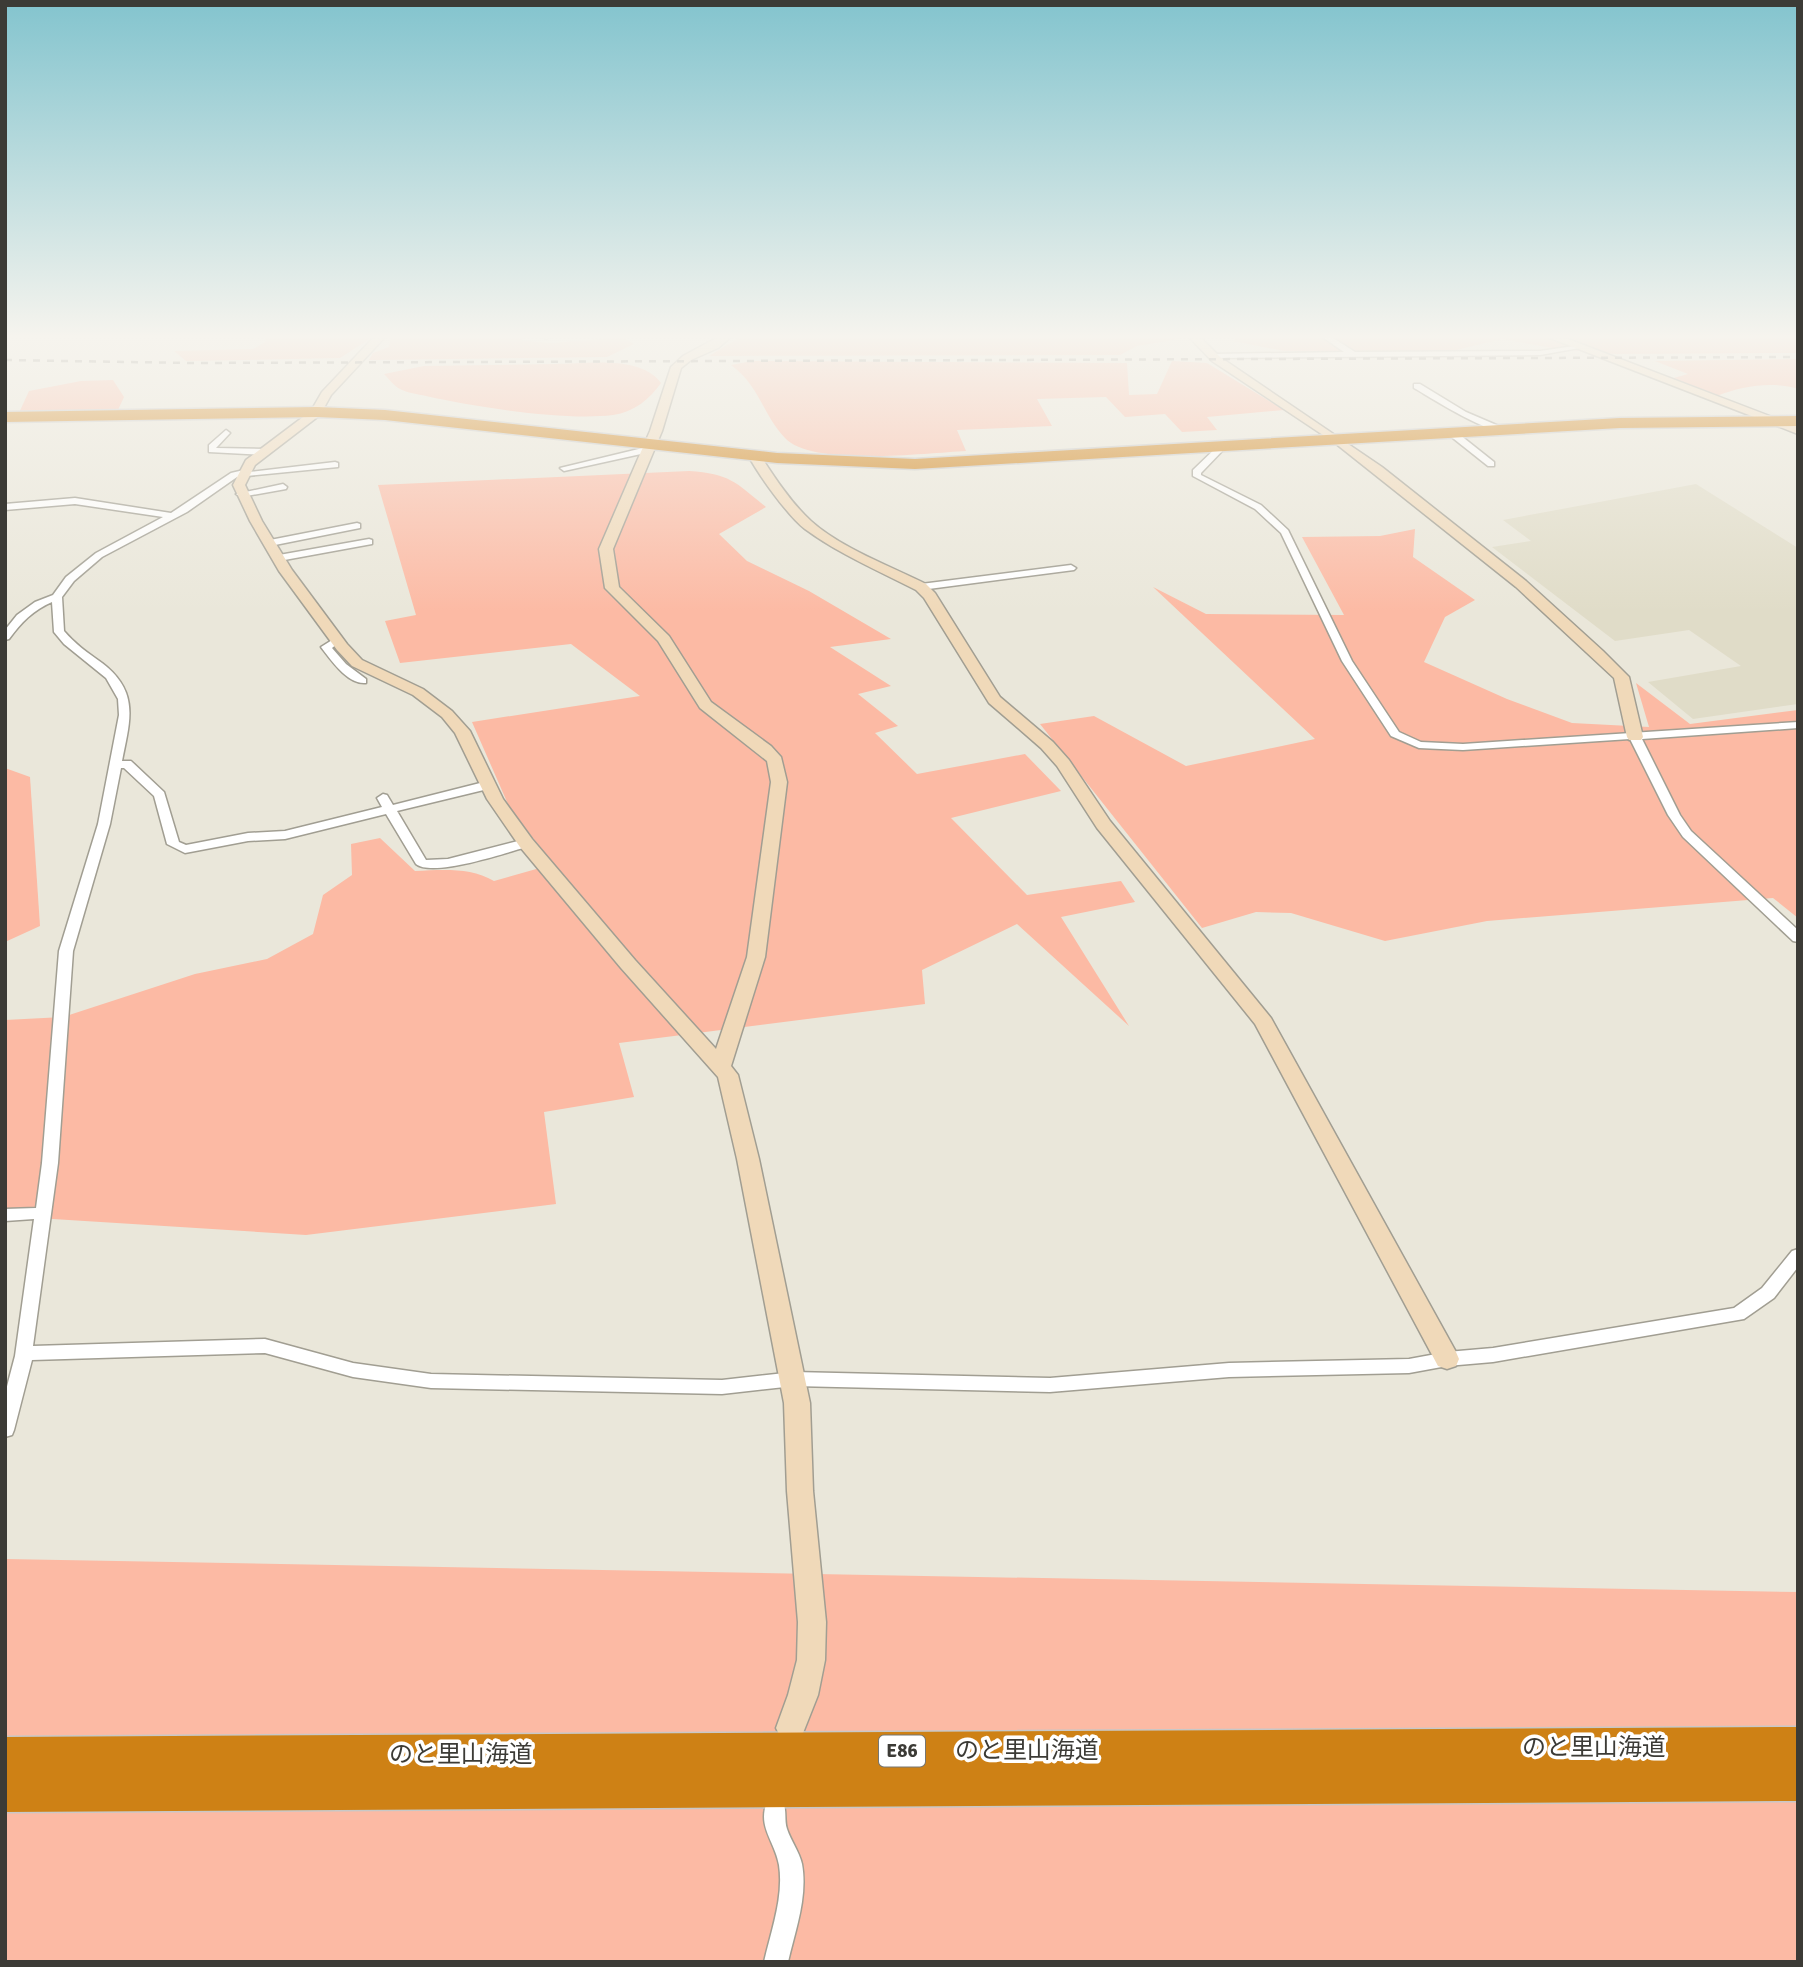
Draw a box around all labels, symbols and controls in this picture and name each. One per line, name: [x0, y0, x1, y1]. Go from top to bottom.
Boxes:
street label: のと里山海道: [1522, 1732, 1666, 1762]
street label: のと里山海道: [955, 1735, 1099, 1765]
road number: E86: [879, 1736, 925, 1766]
street label: のと里山海道: [389, 1739, 533, 1769]

